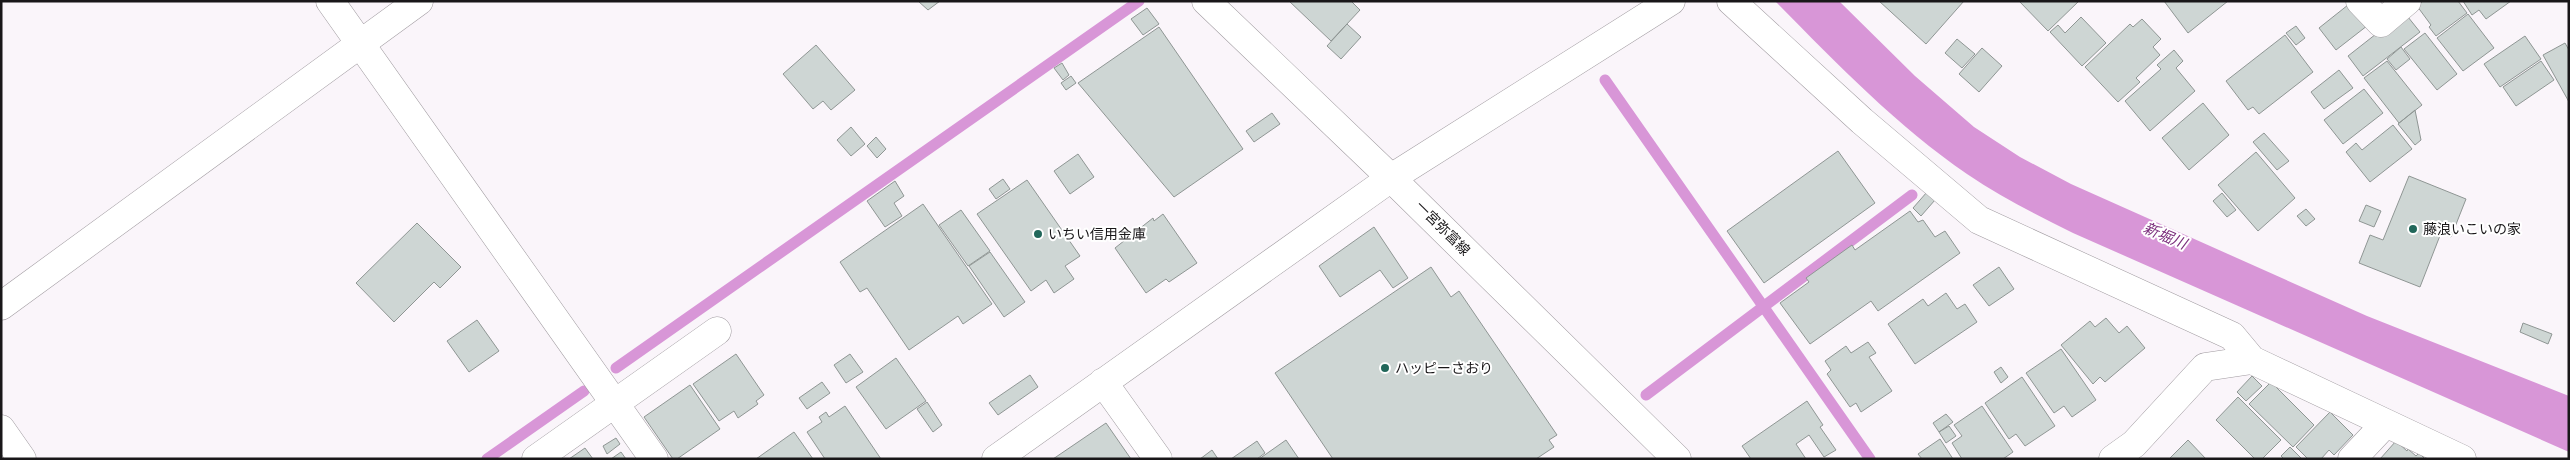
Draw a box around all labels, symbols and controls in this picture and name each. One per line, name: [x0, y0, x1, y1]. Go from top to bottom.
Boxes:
street label: 一宮弥富線: [1412, 198, 1473, 259]
water label: 新堀川: [2141, 219, 2191, 254]
place label: 藤浪いこいの家: [2423, 221, 2521, 238]
marker: 藤浪いこいの家: [2407, 223, 2419, 235]
place label: いちい信用金庫: [1048, 226, 1146, 243]
marker: いちい信用金庫: [1032, 228, 1044, 240]
place label: ハッピーさおり: [1395, 360, 1493, 377]
marker: ハッピーさおり: [1379, 362, 1391, 374]

